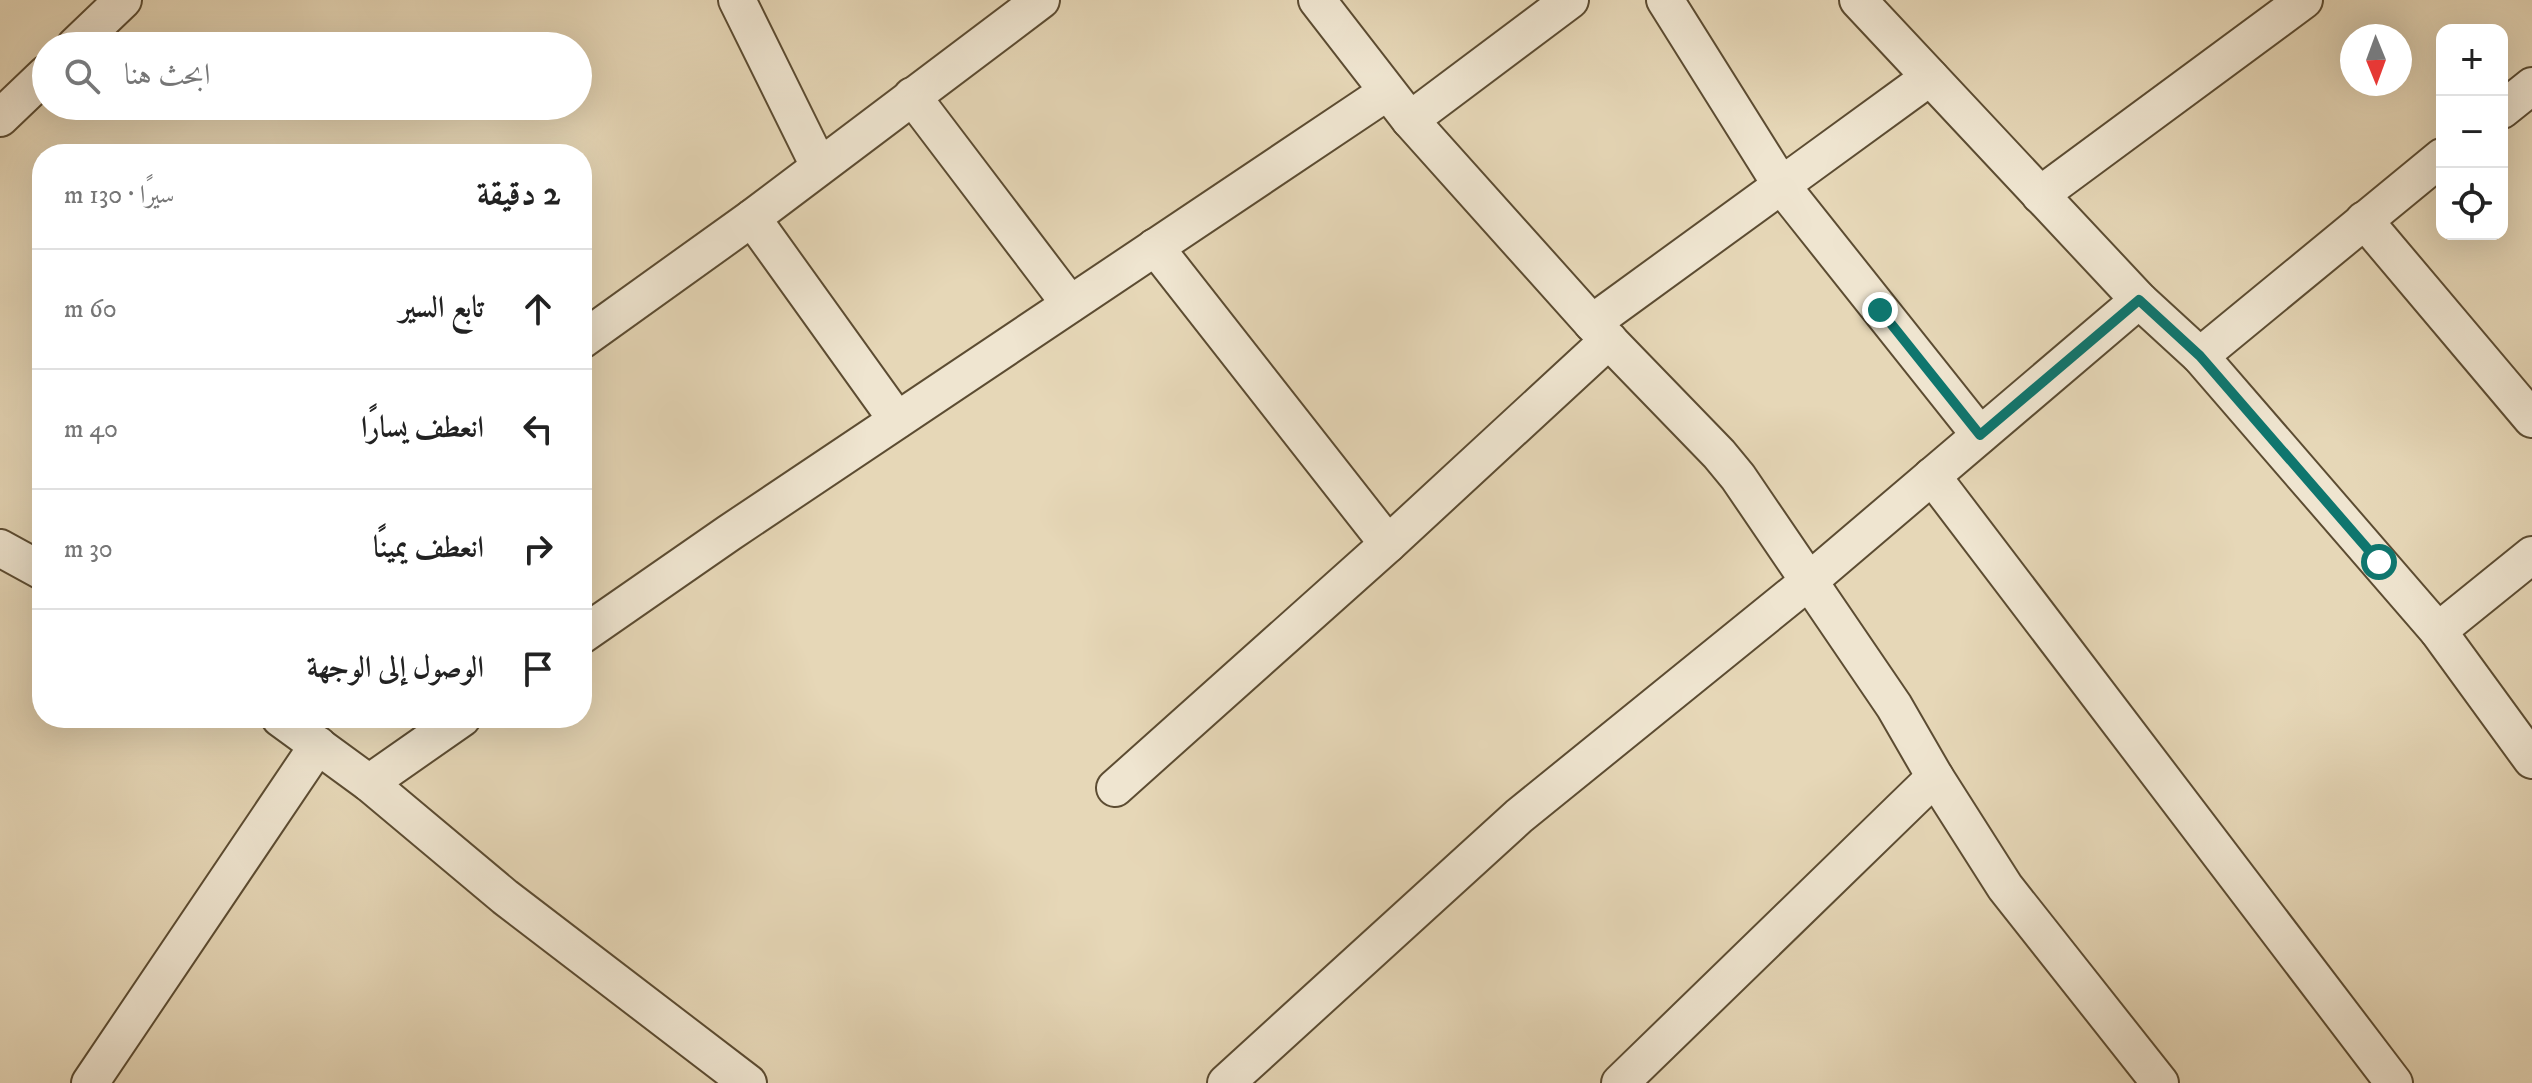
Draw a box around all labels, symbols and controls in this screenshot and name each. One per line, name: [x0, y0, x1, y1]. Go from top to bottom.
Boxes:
north arrow: [2340, 24, 2412, 96]
map controls: [2436, 24, 2508, 240]
button: +: [2436, 24, 2508, 96]
search box: [32, 32, 592, 120]
icon: search: [60, 54, 104, 98]
text: ابحث هنا: [124, 57, 210, 94]
button: −: [2436, 96, 2508, 168]
button: locate: [2436, 168, 2508, 240]
text: 2 دقيقة: [477, 173, 560, 215]
text: سيرًا · 130 m: [64, 179, 174, 212]
icon: ahead: [516, 287, 560, 331]
text: تابع السير: [399, 290, 484, 327]
route end: [1862, 292, 1898, 328]
text: 60 m: [64, 293, 117, 326]
icon: left: [516, 407, 560, 451]
text: انعطف يسارًا: [361, 410, 484, 447]
text: 40 m: [64, 413, 118, 446]
icon: right: [516, 527, 560, 571]
text: انعطف يمينًا: [373, 530, 484, 567]
text: 30 m: [64, 533, 113, 566]
route start: [2361, 544, 2397, 580]
icon: arrive: [516, 647, 560, 691]
text: الوصول إلى الوجهة: [307, 650, 484, 687]

